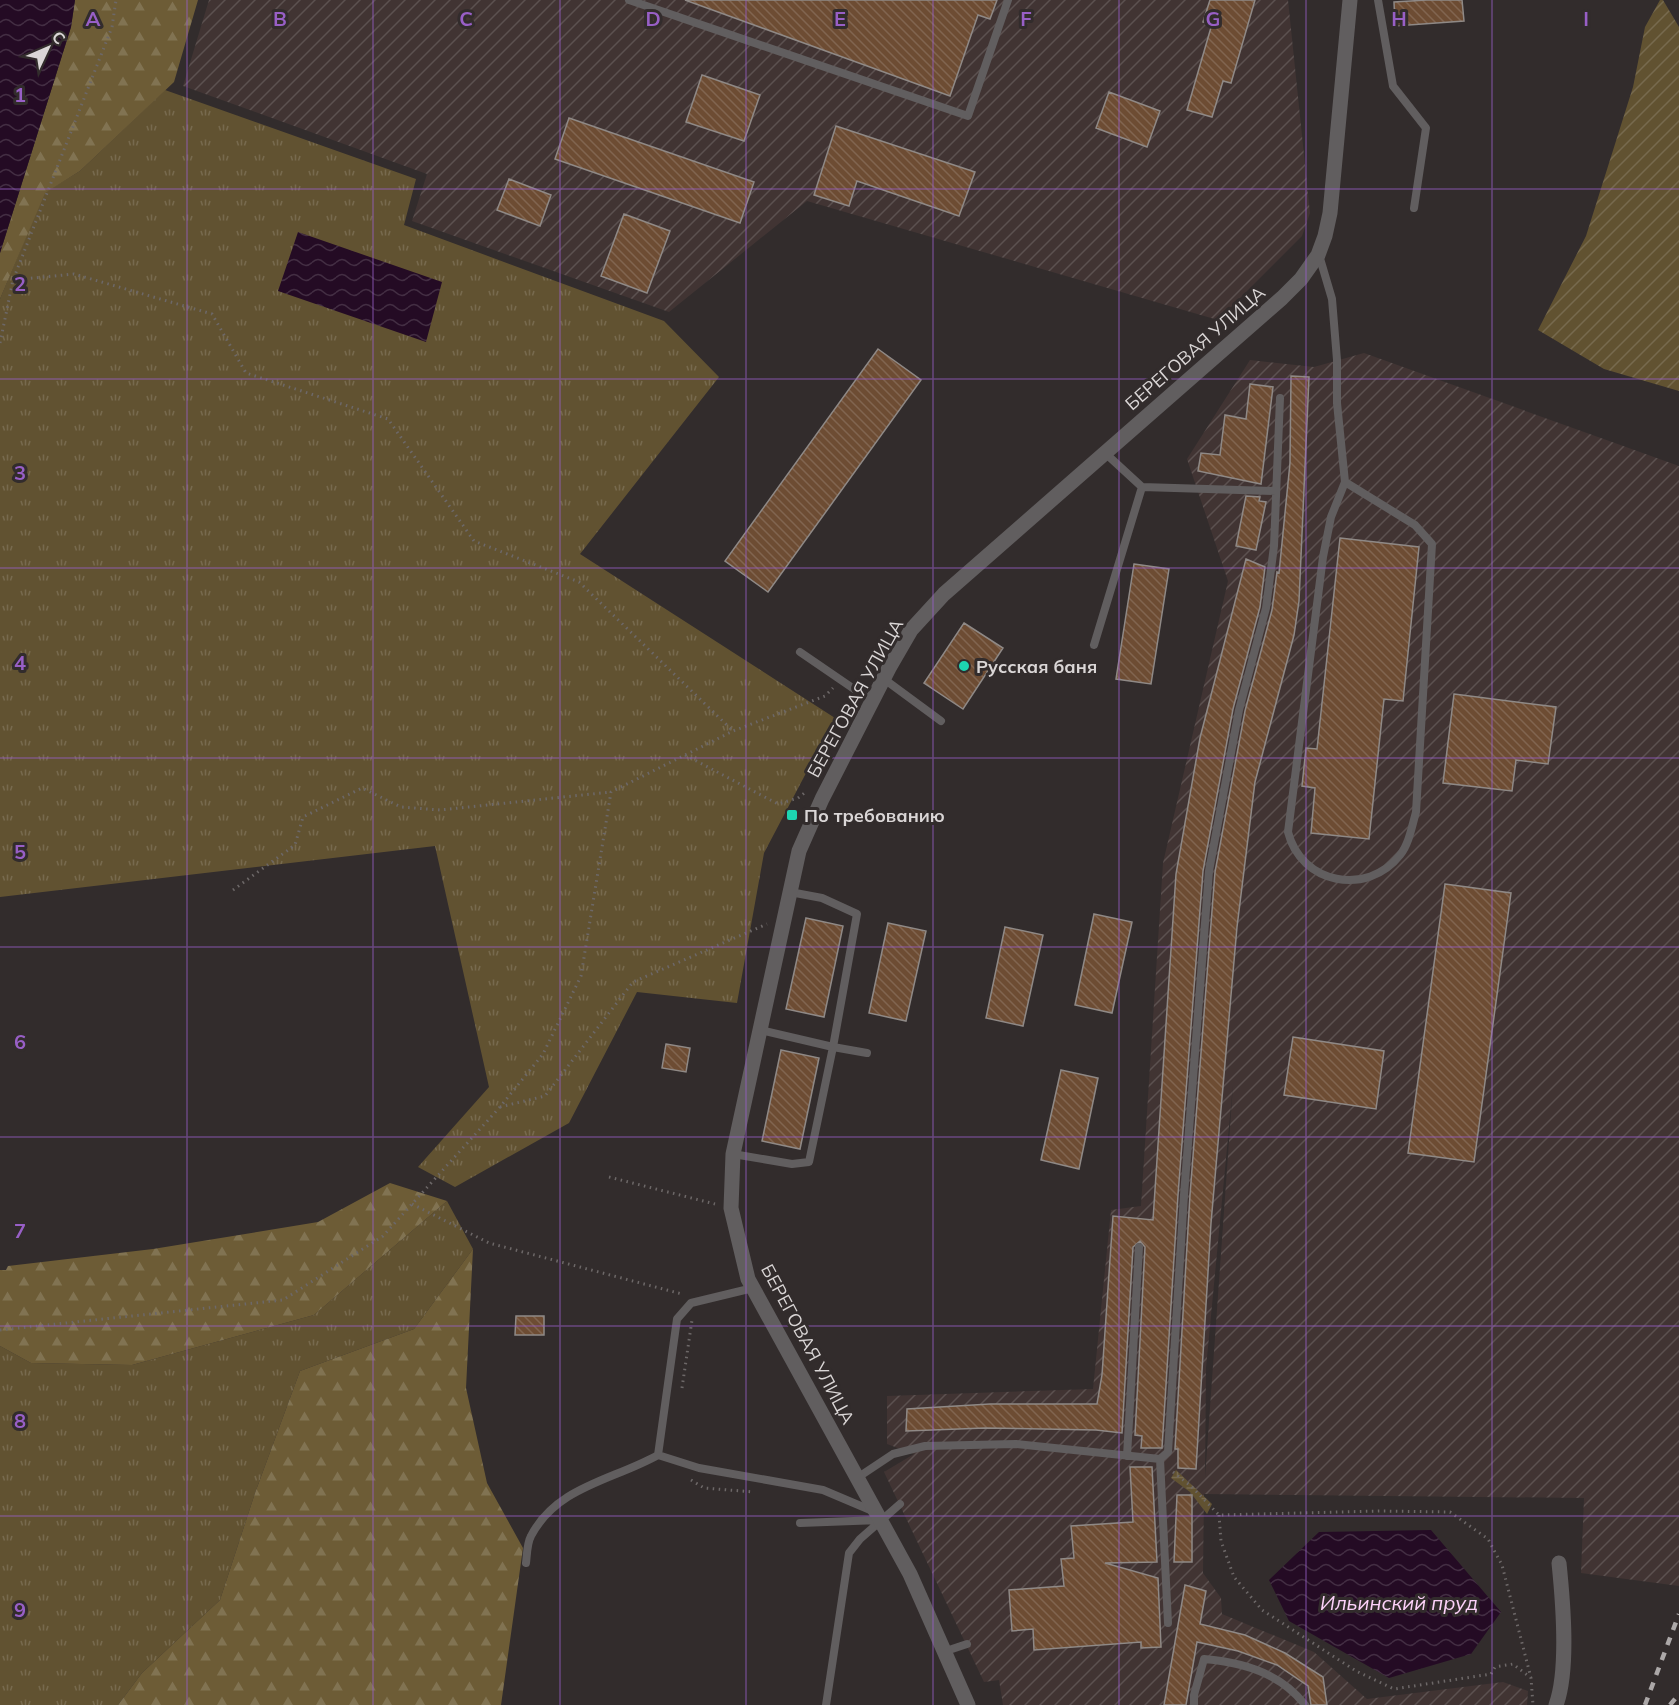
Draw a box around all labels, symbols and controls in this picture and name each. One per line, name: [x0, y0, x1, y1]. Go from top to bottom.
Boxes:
text: A: [86, 6, 101, 31]
text: B: [273, 6, 287, 31]
text: C: [459, 6, 473, 31]
text: D: [645, 6, 661, 31]
text: E: [834, 6, 846, 31]
text: F: [1020, 6, 1032, 31]
text: G: [1206, 6, 1220, 31]
text: H: [1391, 6, 1407, 31]
text: I: [1583, 6, 1589, 31]
north arrow: [18, 18, 78, 78]
text: С: [48, 27, 70, 48]
text: 1: [14, 82, 26, 107]
text: 2: [14, 271, 26, 296]
street label: БЕРЕГОВАЯ УЛИЦА: [1120, 281, 1270, 415]
text: 3: [14, 460, 26, 485]
street label: БЕРЕГОВАЯ УЛИЦА: [802, 615, 908, 781]
text: 4: [14, 650, 26, 675]
place label: Русская баня: [976, 655, 1097, 678]
marker: Русская баня: [957, 659, 971, 673]
place label: По требованию: [804, 804, 945, 827]
marker: По требованию: [785, 808, 799, 822]
text: 5: [14, 839, 26, 864]
text: 6: [14, 1029, 26, 1054]
text: 7: [14, 1218, 26, 1243]
street label: БЕРЕГОВАЯ УЛИЦА: [756, 1260, 860, 1428]
text: 8: [14, 1408, 26, 1433]
water label: Ильинский пруд: [1320, 1590, 1478, 1615]
text: 9: [14, 1597, 26, 1622]

